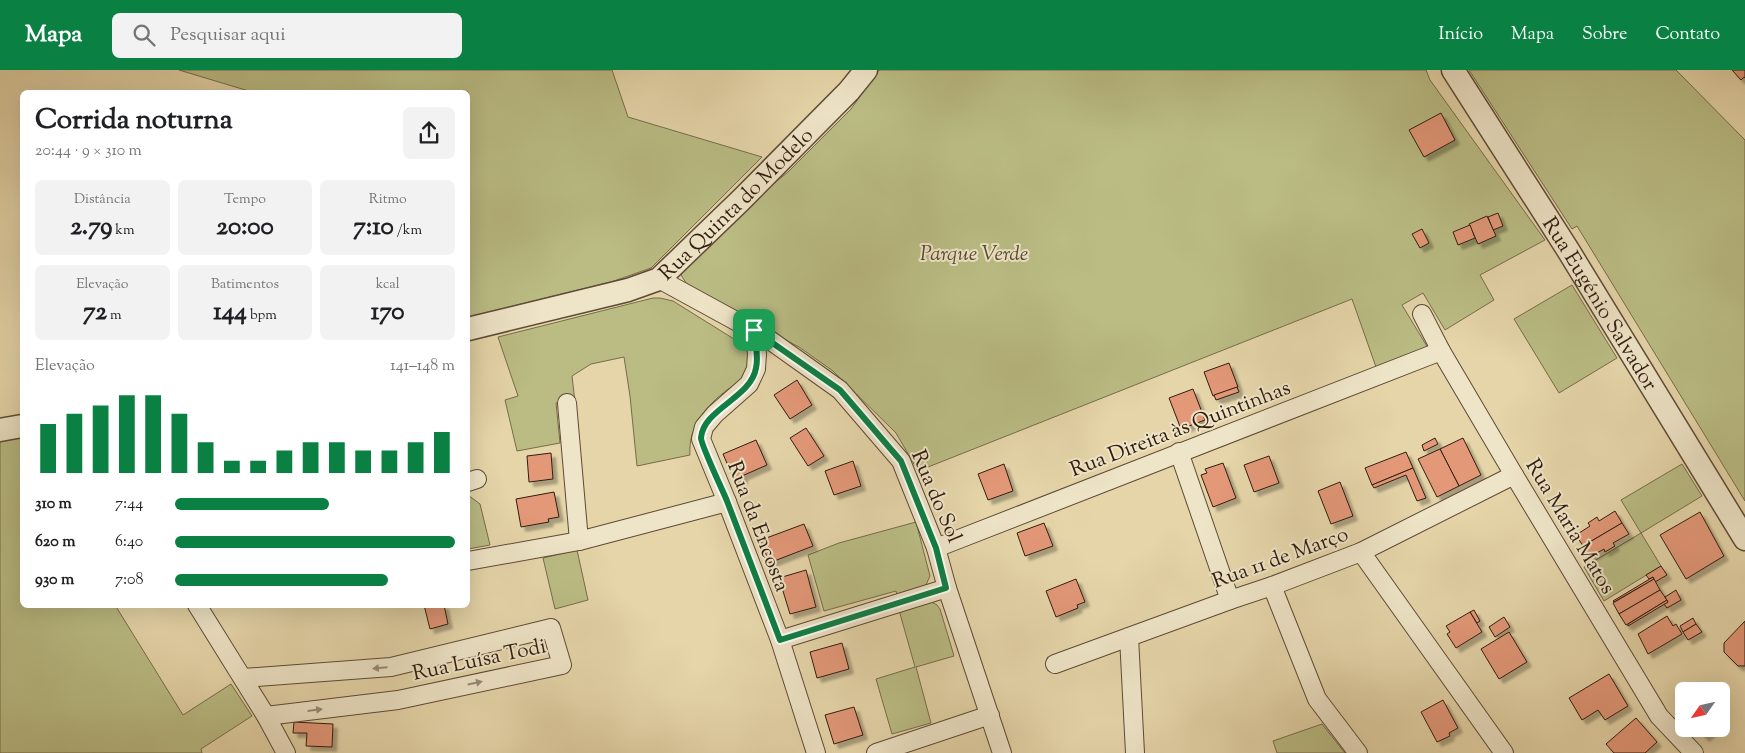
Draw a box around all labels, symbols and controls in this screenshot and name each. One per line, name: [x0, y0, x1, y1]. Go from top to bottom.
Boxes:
search box: [112, 13, 462, 58]
text: Mapa: [25, 18, 82, 52]
icon: search: [130, 21, 158, 49]
text: Pesquisar aqui: [170, 22, 286, 49]
text: Início: [1438, 22, 1483, 48]
text: Mapa: [1511, 22, 1554, 48]
text: Sobre: [1582, 22, 1627, 48]
text: Contato: [1655, 22, 1720, 48]
text: Corrida noturna: [35, 101, 233, 141]
button: share: [403, 107, 455, 159]
street label: Rua Quinta do Modelo: [653, 122, 821, 288]
text: 20:44 · 9 × 310 m: [35, 140, 142, 163]
text: Distância: [74, 190, 131, 210]
text: Tempo: [224, 190, 266, 210]
text: Ritmo: [369, 190, 407, 210]
text: 2.79: [70, 210, 112, 246]
text: 20:00: [216, 210, 274, 246]
text: 7:10: [353, 210, 394, 246]
street label: Rua Eugénio Salvador: [1534, 212, 1664, 397]
text: km: [112, 221, 135, 241]
text: /km: [394, 221, 422, 241]
park label: Parque Verde: [920, 240, 1028, 270]
text: Elevação: [76, 275, 129, 295]
text: Batimentos: [211, 275, 279, 295]
text: kcal: [376, 275, 400, 295]
text: 72: [83, 295, 107, 331]
text: 144: [213, 295, 247, 331]
text: 170: [371, 295, 405, 331]
text: m: [107, 306, 122, 326]
text: bpm: [247, 306, 277, 326]
pin: [733, 309, 775, 351]
icon: arrive: [740, 316, 768, 344]
text: Elevação: [35, 355, 95, 378]
text: 141–148 m: [390, 355, 455, 378]
street label: Rua Direita às Quintinhas: [1066, 374, 1295, 486]
street label: Rua do Sol: [902, 446, 968, 548]
street label: Rua Maria Matos: [1517, 454, 1622, 600]
street label: Rua da Encosta: [718, 457, 796, 597]
text: 310 m: [35, 493, 72, 516]
text: 7:44: [115, 493, 143, 516]
street label: Rua 11 de Março: [1208, 520, 1353, 597]
text: 620 m: [35, 531, 75, 554]
text: 6:40: [115, 531, 143, 554]
text: 930 m: [35, 569, 74, 592]
text: 7:08: [115, 569, 143, 592]
street label: Rua Luísa Todi: [410, 632, 549, 690]
one-way arrow: [372, 664, 388, 672]
one-way arrow: [467, 679, 483, 687]
north arrow: [1675, 682, 1730, 738]
map controls: [1675, 682, 1730, 737]
one-way arrow: [307, 706, 323, 714]

